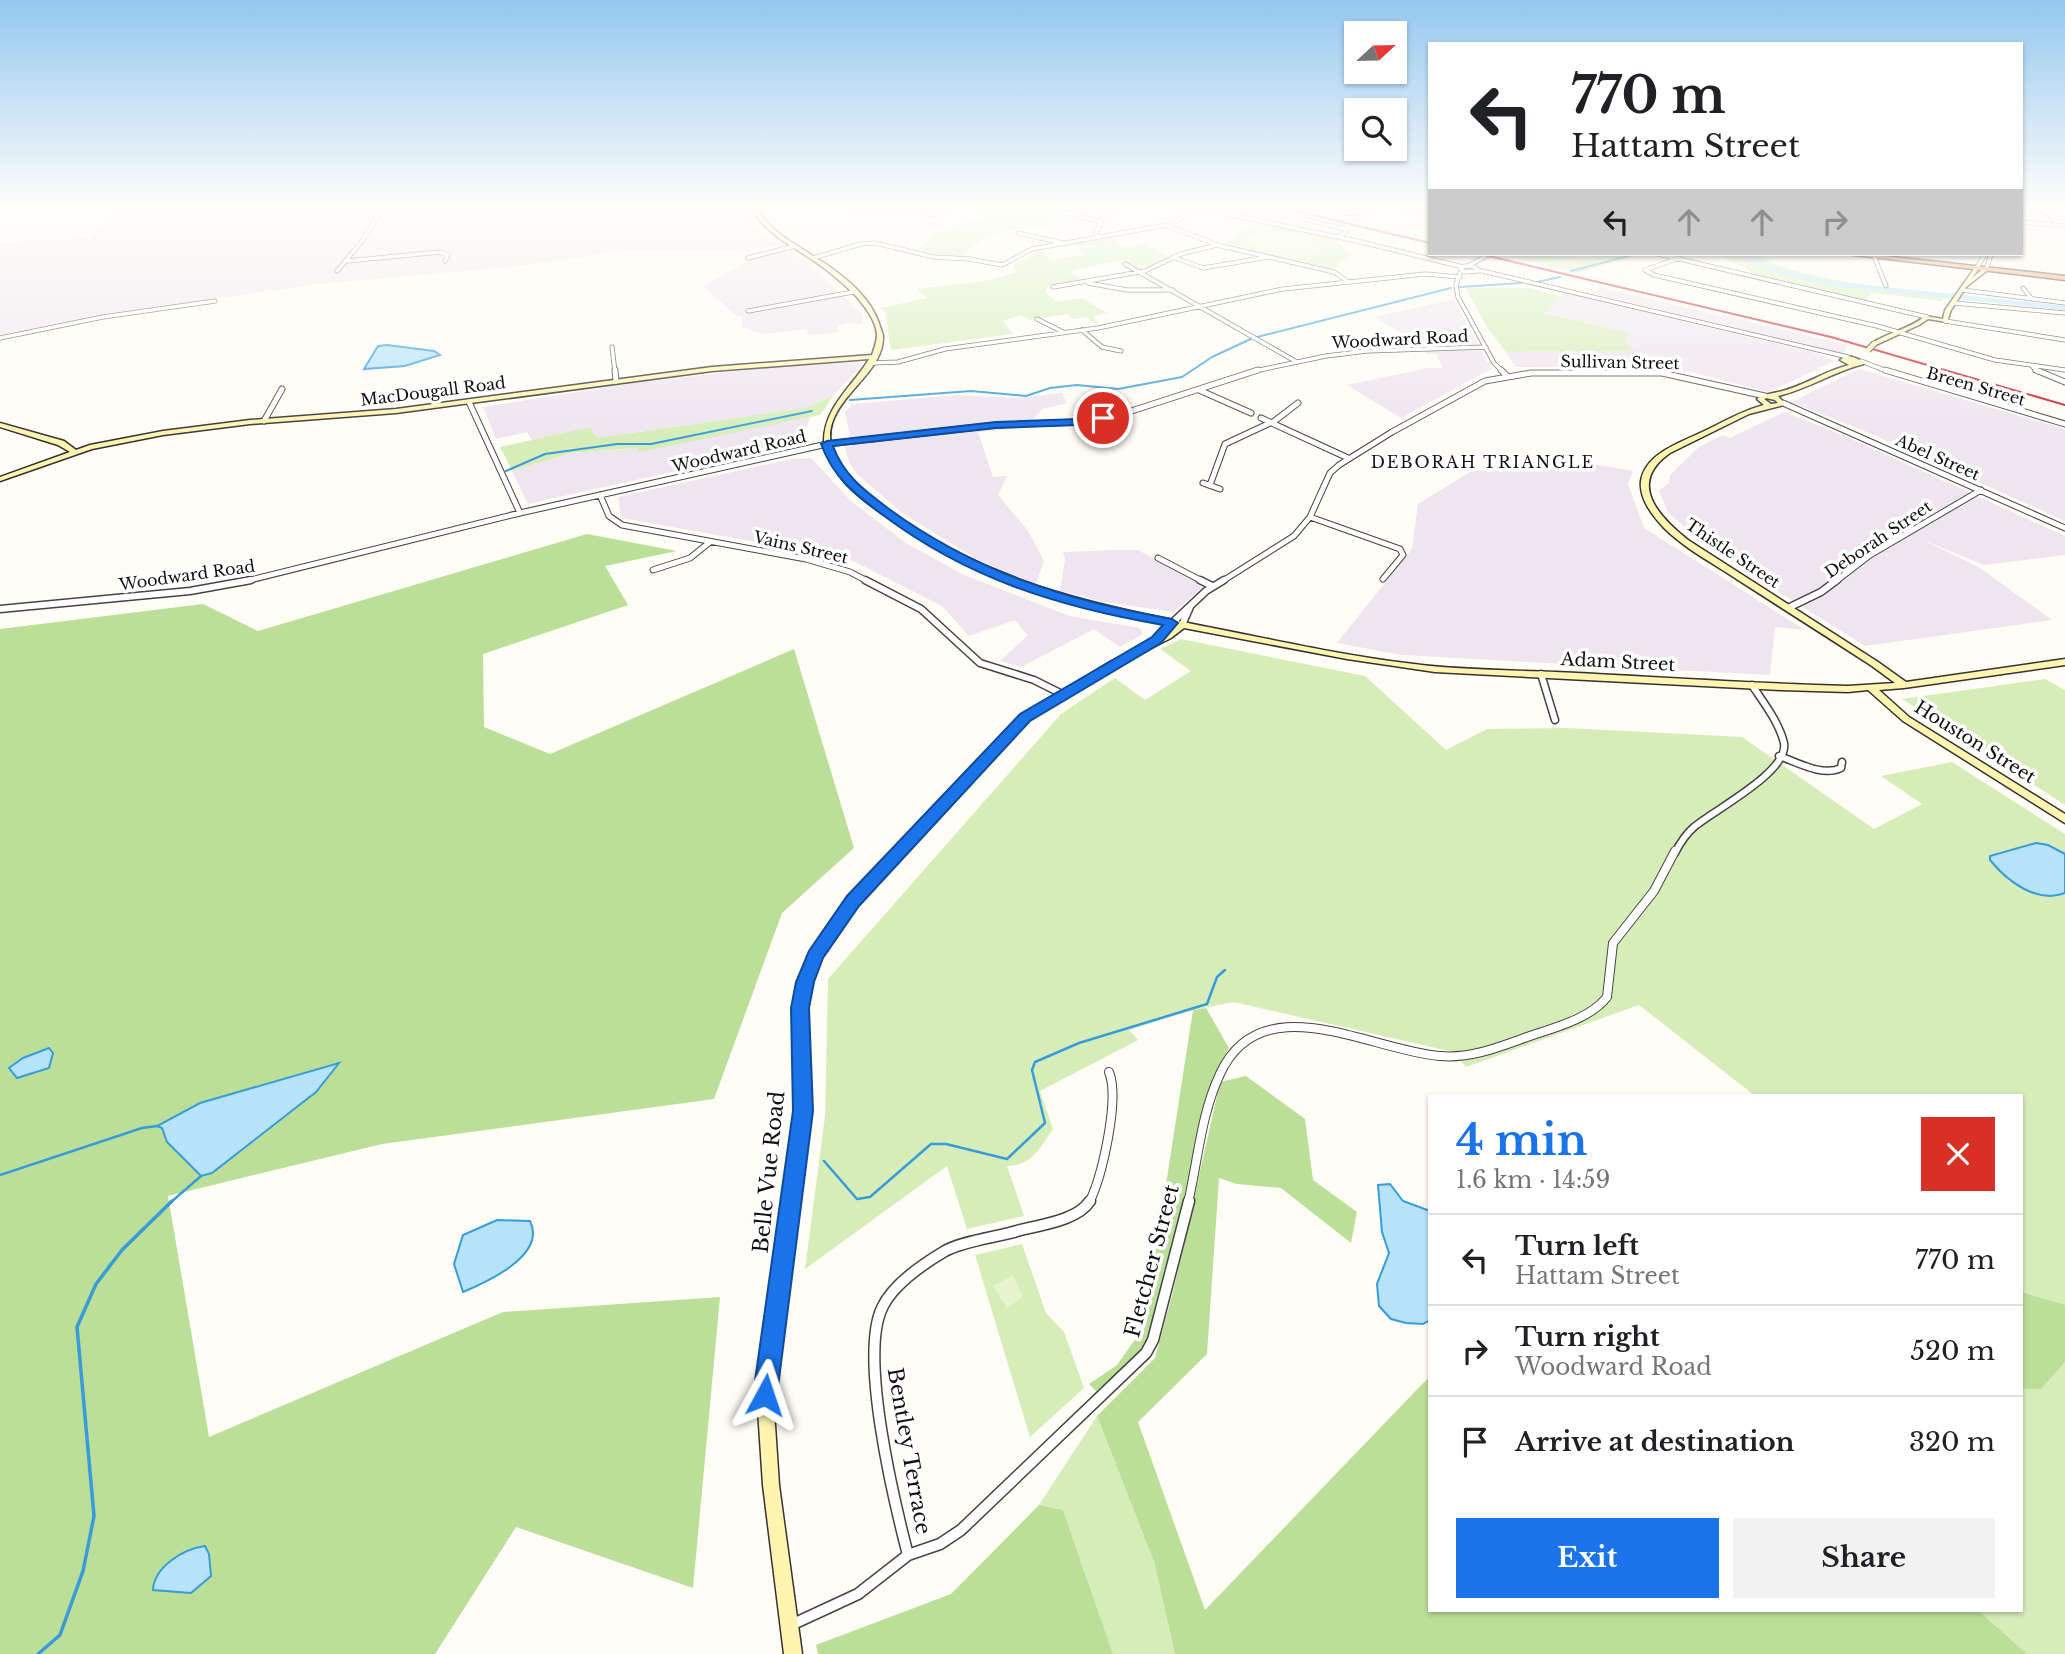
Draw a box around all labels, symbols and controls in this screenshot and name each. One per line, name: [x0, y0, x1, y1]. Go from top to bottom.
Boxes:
north arrow: [1344, 21, 1407, 84]
map controls: [1344, 21, 1407, 161]
text: 770 m: [1571, 65, 1726, 126]
icon: left: [1456, 70, 1547, 161]
button: search: [1344, 98, 1407, 161]
text: Hattam Street: [1571, 126, 1800, 166]
icon: left: [1597, 203, 1635, 241]
icon: ahead: [1670, 203, 1708, 241]
icon: ahead: [1743, 203, 1781, 241]
icon: right: [1816, 203, 1854, 241]
street label: Woodward Road: [1330, 325, 1469, 353]
street label: Sullivan Street: [1560, 351, 1680, 373]
street label: Breen Street: [1924, 362, 2028, 410]
street label: MacDougall Road: [359, 372, 507, 410]
pin: [1073, 388, 1133, 448]
icon: arrive: [1084, 399, 1122, 437]
street label: Woodward Road: [669, 426, 808, 476]
street label: Abel Street: [1892, 429, 1983, 484]
district label: DEBORAH TRIANGLE: [1371, 452, 1595, 472]
street label: Deborah Street: [1821, 496, 1935, 582]
street label: Thistle Street: [1682, 514, 1784, 592]
street label: Vains Street: [751, 526, 850, 568]
street label: Woodward Road: [117, 556, 256, 595]
street label: Adam Street: [1559, 648, 1676, 676]
street label: Houston Street: [1910, 696, 2040, 788]
street label: Belle Vue Road: [748, 1090, 790, 1254]
text: 4 min: [1456, 1114, 1587, 1166]
button: close: [1921, 1117, 1995, 1191]
text: 1.6 km · 14:59: [1456, 1166, 1610, 1194]
street label: Fletcher Street: [1119, 1182, 1185, 1340]
text: Turn left: [1515, 1230, 1639, 1262]
icon: left: [1456, 1241, 1494, 1279]
text: 770 m: [1915, 1244, 1995, 1276]
text: Hattam Street: [1515, 1262, 1680, 1290]
text: Turn right: [1515, 1321, 1660, 1353]
icon: right: [1456, 1332, 1494, 1370]
text: 520 m: [1910, 1335, 1995, 1367]
text: Woodward Road: [1515, 1353, 1712, 1381]
position arrow: [728, 1358, 802, 1432]
street label: Bentley Terrace: [882, 1366, 936, 1536]
icon: arrive: [1456, 1423, 1494, 1461]
text: Arrive at destination: [1515, 1426, 1795, 1458]
text: 320 m: [1909, 1426, 1995, 1458]
button: Exit: [1456, 1518, 1719, 1598]
button: Share: [1733, 1518, 1995, 1598]

